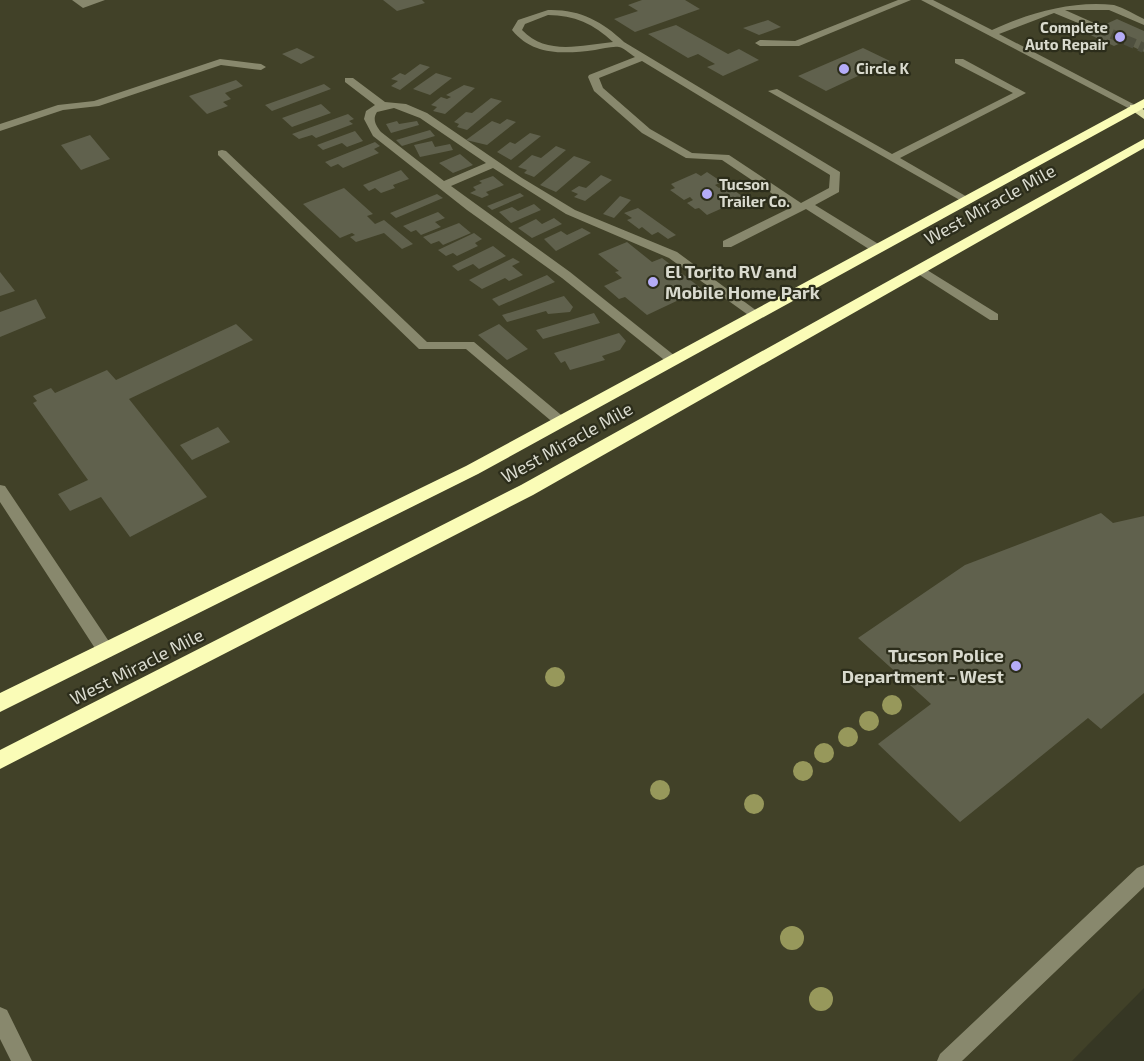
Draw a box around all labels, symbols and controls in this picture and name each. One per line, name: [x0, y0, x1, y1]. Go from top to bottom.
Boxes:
place label: Complete Auto Repair: [1025, 18, 1109, 53]
marker: Complete Auto Repair: [1113, 30, 1127, 44]
place label: Circle K: [856, 59, 909, 77]
marker: Circle K: [837, 62, 851, 76]
street label: West Miracle Mile: [920, 159, 1059, 249]
place label: Tucson Trailer Co.: [719, 175, 790, 210]
marker: Tucson Trailer Co.: [700, 187, 714, 201]
place label: El Torito RV and Mobile Home Park: [665, 260, 820, 303]
marker: El Torito RV and Mobile Home Park: [646, 275, 660, 289]
street label: West Miracle Mile: [497, 397, 636, 487]
street label: West Miracle Mile: [66, 623, 207, 709]
place label: Tucson Police Department - West: [842, 644, 1005, 687]
marker: Tucson Police Department - West: [1009, 659, 1023, 673]

